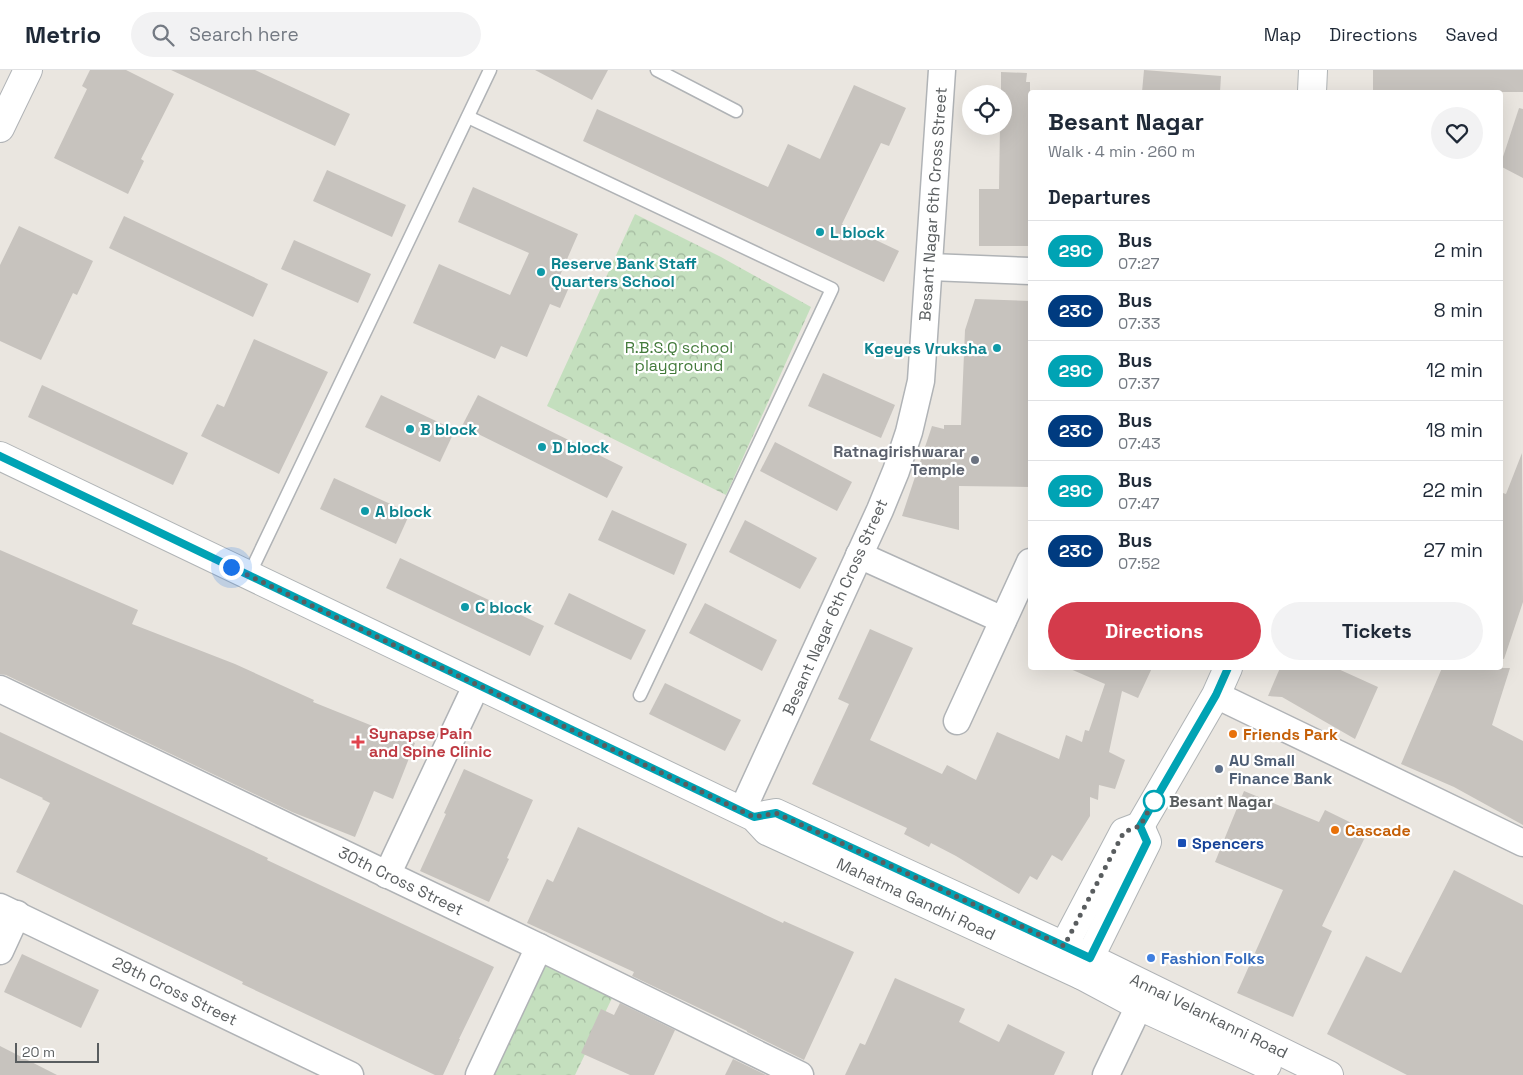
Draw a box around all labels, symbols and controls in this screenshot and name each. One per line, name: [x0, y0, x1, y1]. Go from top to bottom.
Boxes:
search box: [131, 12, 481, 57]
text: Metrio: [25, 19, 101, 50]
icon: search: [149, 21, 177, 49]
text: Search here: [189, 22, 299, 47]
text: Map: [1264, 23, 1301, 46]
text: Directions: [1329, 23, 1418, 46]
text: Saved: [1446, 23, 1498, 46]
map controls: [962, 85, 1012, 135]
button: locate: [962, 85, 1012, 135]
street label: Besant Nagar 6th Cross Street: [914, 86, 952, 322]
text: Besant Nagar: [1048, 106, 1204, 137]
button: heart: [1431, 107, 1483, 159]
text: Walk · 4 min · 260 m: [1048, 141, 1195, 162]
text: Departures: [1048, 185, 1151, 210]
place label: L block: [830, 222, 885, 243]
marker: L block: [814, 226, 826, 238]
text: Bus: [1118, 228, 1152, 253]
text: 2 min: [1434, 238, 1483, 263]
text: 29C: [1059, 239, 1092, 262]
place label: Reserve Bank Staff Quarters School: [551, 253, 697, 292]
text: 07:27: [1118, 253, 1160, 274]
marker: Reserve Bank Staff Quarters School: [535, 266, 547, 278]
text: Bus: [1118, 288, 1152, 313]
text: 8 min: [1434, 298, 1483, 323]
text: 23C: [1059, 299, 1092, 322]
text: 07:33: [1118, 313, 1160, 334]
park label: R.B.S.Q school playground: [625, 337, 733, 376]
place label: Kgeyes Vruksha: [864, 338, 987, 359]
marker: Kgeyes Vruksha: [991, 342, 1003, 354]
text: Bus: [1118, 348, 1152, 373]
text: 12 min: [1426, 358, 1483, 383]
text: 29C: [1059, 359, 1092, 382]
text: 07:37: [1118, 373, 1160, 394]
text: Bus: [1118, 408, 1152, 433]
text: 18 min: [1426, 418, 1483, 443]
place label: B block: [420, 419, 477, 440]
text: 23C: [1059, 419, 1092, 442]
marker: B block: [404, 423, 416, 435]
text: 07:43: [1118, 433, 1161, 454]
place label: D block: [552, 437, 609, 458]
marker: D block: [536, 441, 548, 453]
place label: Ratnagirishwarar Temple: [833, 441, 965, 480]
marker: Ratnagirishwarar Temple: [969, 454, 981, 466]
text: Bus: [1118, 468, 1152, 493]
text: 22 min: [1423, 478, 1483, 503]
text: 29C: [1059, 479, 1092, 502]
text: 07:47: [1118, 493, 1160, 514]
street label: Besant Nagar 6th Cross Street: [778, 496, 892, 718]
place label: A block: [375, 501, 432, 522]
marker: A block: [359, 505, 371, 517]
text: Bus: [1118, 528, 1152, 553]
text: 27 min: [1423, 538, 1483, 563]
text: 23C: [1059, 539, 1092, 562]
text: 07:52: [1118, 553, 1160, 574]
your location: [219, 555, 244, 580]
place label: C block: [475, 597, 532, 618]
marker: C block: [459, 601, 471, 613]
button: Directions: [1048, 602, 1261, 660]
button: Tickets: [1271, 602, 1483, 660]
place label: Synapse Pain and Spine Clinic: [369, 723, 492, 762]
place label: Friends Park: [1243, 724, 1338, 745]
marker: Friends Park: [1227, 728, 1239, 740]
marker: Synapse Pain and Spine Clinic: [351, 735, 365, 749]
place label: AU Small Finance Bank: [1229, 750, 1332, 789]
marker: AU Small Finance Bank: [1213, 763, 1225, 775]
marker: Besant Nagar: [1143, 790, 1165, 812]
place label: Besant Nagar: [1169, 791, 1273, 812]
place label: Cascade: [1345, 820, 1411, 841]
marker: Cascade: [1329, 824, 1341, 836]
place label: Spencers: [1192, 833, 1264, 854]
marker: Spencers: [1176, 837, 1188, 849]
street label: 30th Cross Street: [335, 842, 467, 920]
street label: Mahatma Gandhi Road: [833, 853, 999, 945]
place label: Fashion Folks: [1161, 948, 1265, 969]
street label: 29th Cross Street: [109, 952, 241, 1030]
marker: Fashion Folks: [1145, 952, 1157, 964]
street label: Annai Velankanni Road: [1127, 969, 1291, 1063]
scale bar: [15, 1040, 99, 1063]
text: 20 m: [22, 1043, 55, 1061]

